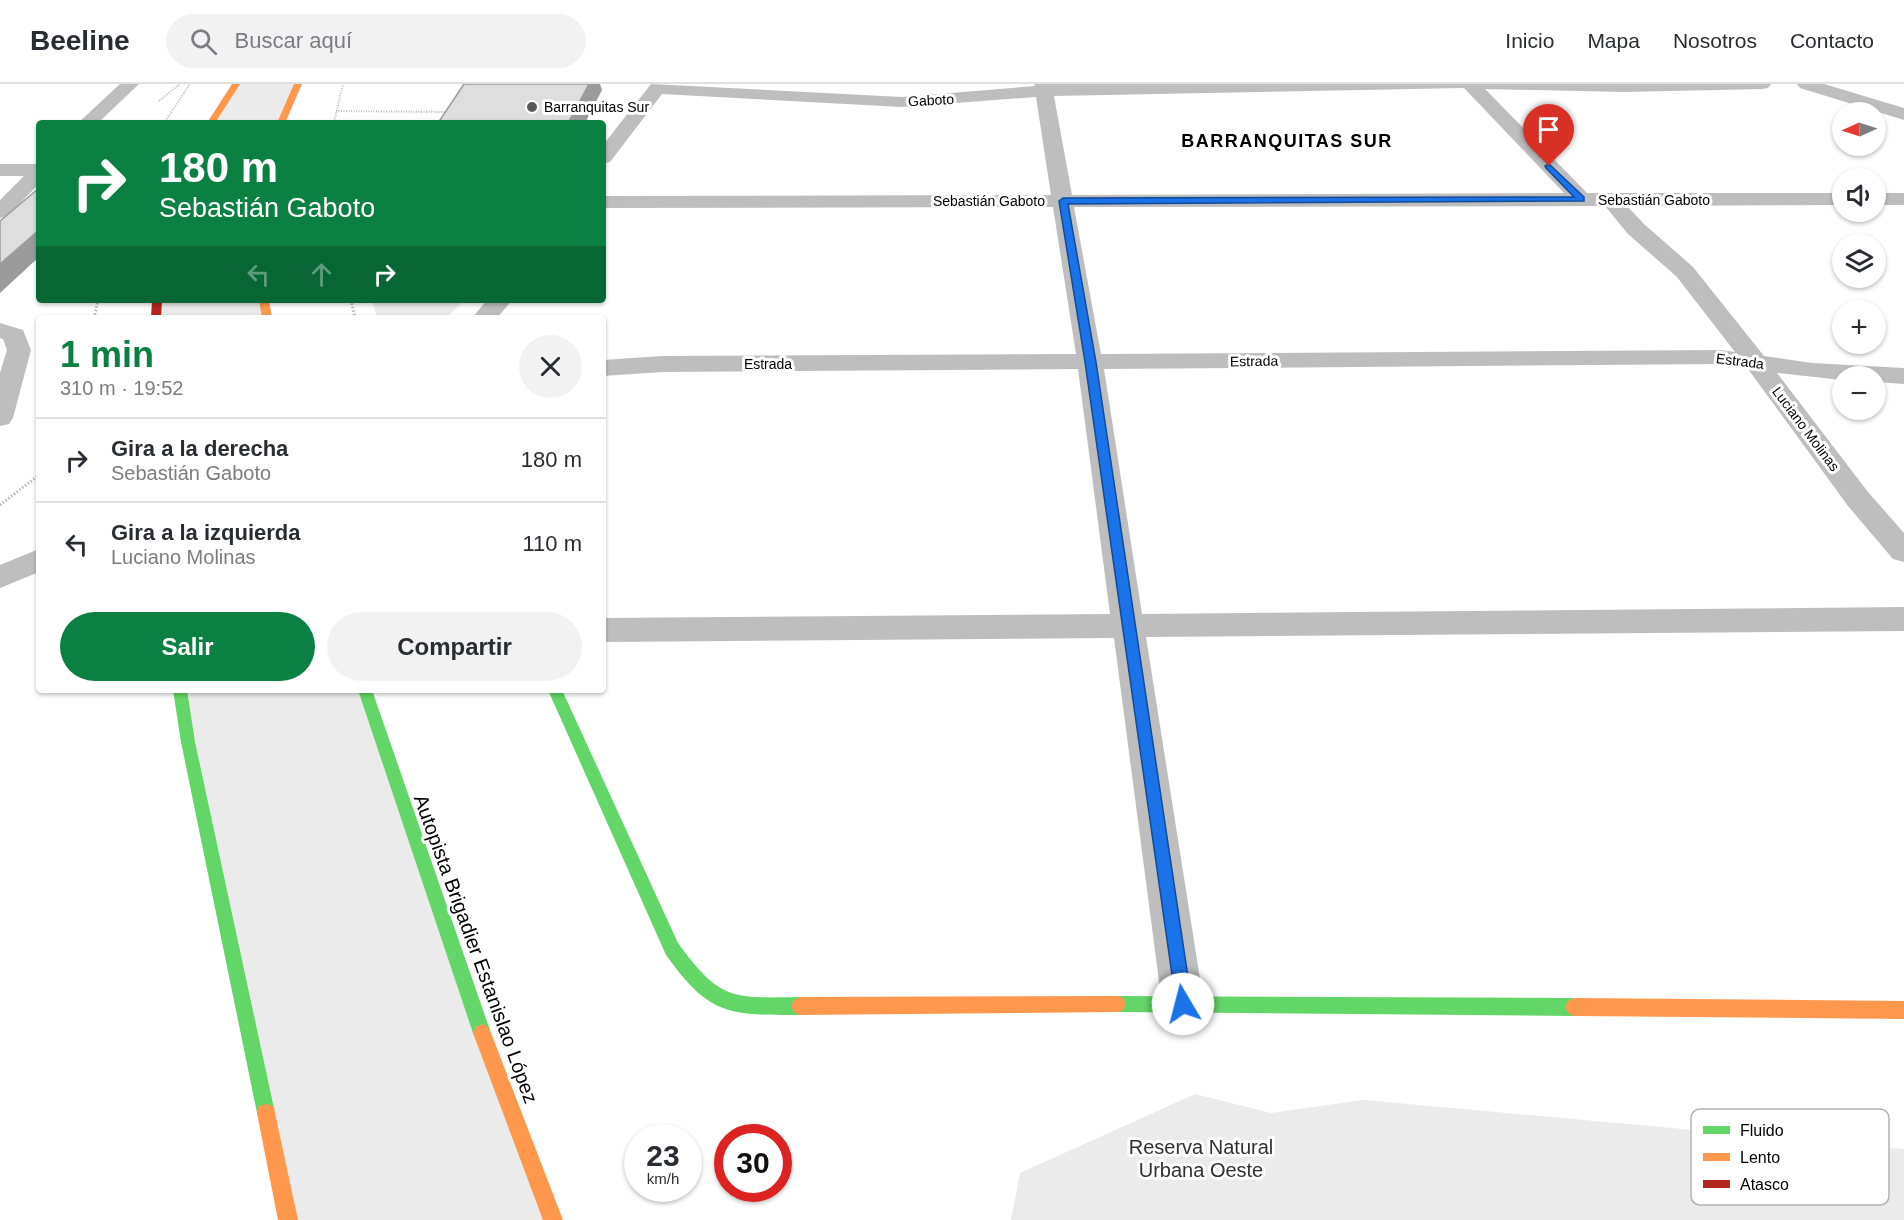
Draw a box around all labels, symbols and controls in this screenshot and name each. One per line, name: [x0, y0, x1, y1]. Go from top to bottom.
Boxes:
search box: [166, 14, 586, 68]
text: Beeline: [30, 25, 130, 56]
icon: search: [187, 25, 220, 58]
text: Buscar aquí: [235, 28, 352, 53]
text: Inicio: [1505, 29, 1554, 52]
text: Mapa: [1587, 29, 1640, 52]
text: Nosotros: [1673, 29, 1757, 52]
text: Contacto: [1790, 29, 1874, 52]
street label: Gaboto: [908, 91, 955, 109]
place label: Barranquitas Sur: [544, 99, 649, 115]
marker: Barranquitas Sur: [525, 100, 539, 114]
north arrow: [1832, 102, 1886, 156]
map controls: [1832, 102, 1886, 420]
pin: [1523, 104, 1574, 166]
icon: arrive: [1532, 113, 1565, 146]
district label: BARRANQUITAS SUR: [1181, 131, 1393, 151]
icon: right: [60, 144, 138, 222]
text: 180 m: [159, 144, 278, 191]
button: sound: [1832, 168, 1886, 222]
street label: Sebastián Gaboto: [1598, 192, 1710, 208]
text: Sebastián Gaboto: [159, 193, 375, 223]
street label: Sebastián Gaboto: [933, 193, 1045, 209]
button: layers: [1832, 234, 1886, 288]
icon: left: [242, 258, 275, 291]
icon: ahead: [305, 258, 338, 291]
icon: right: [368, 258, 401, 291]
button: +: [1832, 300, 1886, 354]
text: 1 min: [60, 334, 154, 375]
button: close: [519, 335, 582, 398]
street label: Estrada: [1715, 350, 1765, 372]
street label: Estrada: [1230, 353, 1278, 369]
street label: Estrada: [744, 356, 792, 372]
button: −: [1832, 366, 1886, 420]
text: 310 m · 19:52: [60, 377, 183, 399]
street label: Luciano Molinas: [1769, 384, 1843, 474]
text: Gira a la derecha: [111, 436, 288, 461]
icon: right: [60, 444, 93, 477]
text: 180 m: [521, 447, 582, 472]
text: Sebastián Gaboto: [111, 462, 271, 484]
text: Gira a la izquierda: [111, 520, 301, 545]
icon: left: [60, 528, 93, 561]
text: 110 m: [522, 531, 582, 556]
text: Luciano Molinas: [111, 546, 256, 568]
button: Salir: [60, 612, 315, 681]
button: Compartir: [327, 612, 582, 681]
street label: Autopista Brigadier Estanislao López: [410, 792, 542, 1106]
position arrow: [1151, 972, 1215, 1036]
legend: [1691, 1109, 1889, 1205]
text: Fluido: [1740, 1122, 1784, 1139]
speed limit sign: 30: [714, 1124, 792, 1202]
park label: Reserva Natural Urbana Oeste: [1129, 1136, 1273, 1181]
text: 23: [646, 1139, 680, 1172]
text: Lento: [1740, 1149, 1780, 1166]
text: km/h: [647, 1170, 679, 1187]
text: Atasco: [1740, 1176, 1789, 1193]

